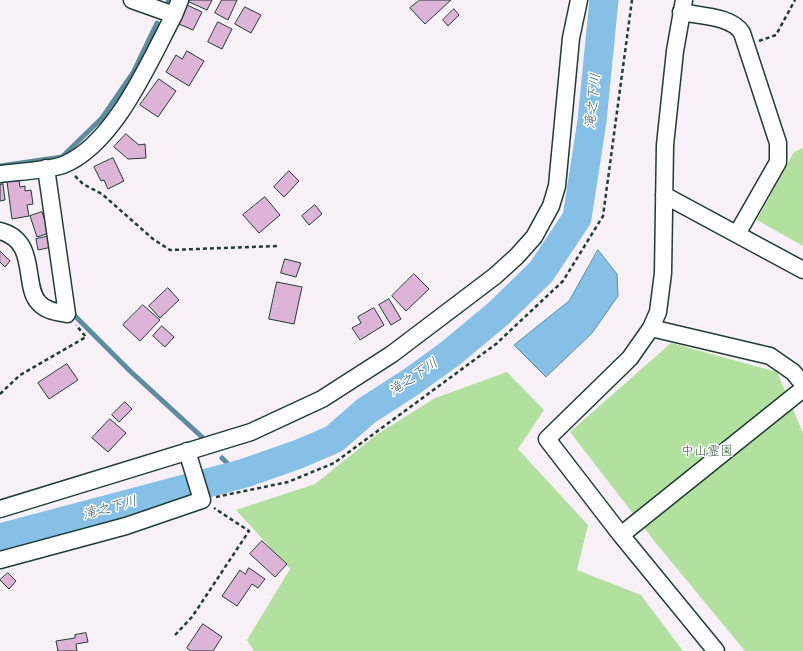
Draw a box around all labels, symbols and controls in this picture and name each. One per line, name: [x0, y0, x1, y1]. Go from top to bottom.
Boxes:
water label: 滝之下川: [583, 72, 605, 130]
water label: 滝之下川: [386, 355, 442, 401]
park label: 中山霊園: [681, 444, 733, 460]
water label: 滝之下川: [81, 494, 139, 524]

